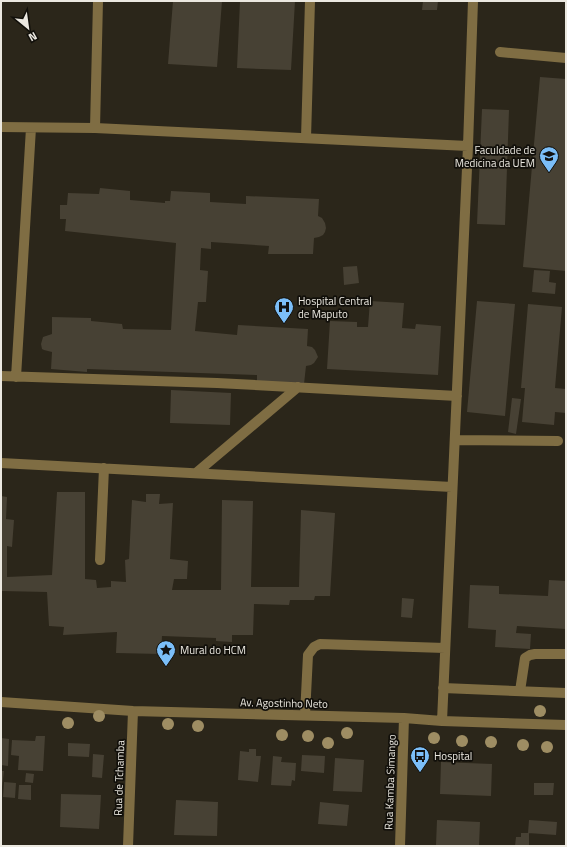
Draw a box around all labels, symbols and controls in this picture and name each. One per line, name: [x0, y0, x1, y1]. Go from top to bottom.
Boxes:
north arrow: [8, 8, 48, 48]
text: N: [26, 28, 40, 46]
place label: Faculdade de Medicina da UEM: [455, 142, 535, 171]
school or university icon: Faculdade de Medicina da UEM: [538, 145, 560, 173]
place label: Hospital Central de Maputo: [298, 293, 372, 322]
hospital icon: Hospital Central de Maputo: [273, 296, 295, 324]
place icon: Mural do HCM: [155, 639, 177, 667]
place label: Mural do HCM: [180, 642, 246, 658]
street label: Av. Agostinho Neto: [240, 694, 328, 712]
street label: Rua Kamba Simango: [380, 734, 400, 830]
street label: Rua de Tchamba: [110, 739, 128, 816]
bus stop icon: Hospital: [409, 745, 431, 773]
place label: Hospital: [434, 748, 472, 764]

